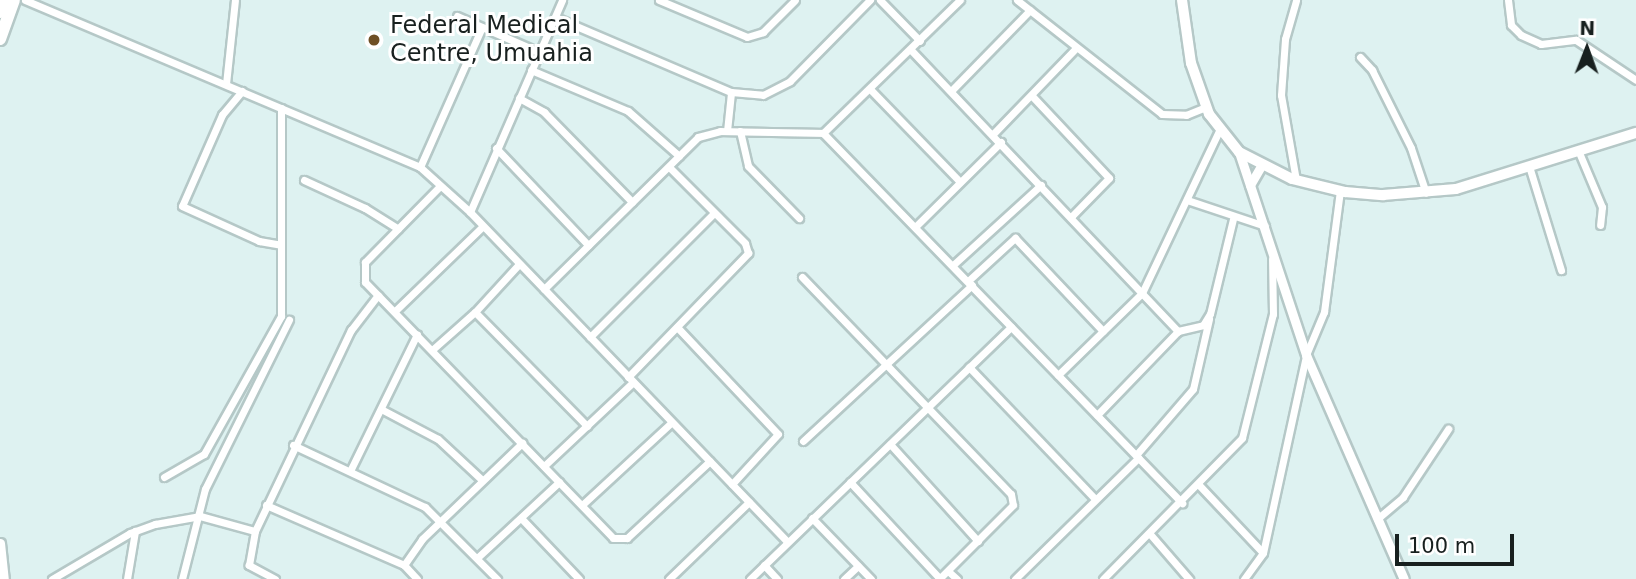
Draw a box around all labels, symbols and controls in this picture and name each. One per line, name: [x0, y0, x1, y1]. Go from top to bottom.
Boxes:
place label: Federal Medical Centre, Umuahia: [390, 12, 593, 68]
north arrow: [1552, 14, 1622, 84]
text: N: [1579, 17, 1596, 39]
marker: Federal Medical Centre, Umuahia: [364, 30, 384, 50]
scale bar: [1398, 520, 1517, 564]
text: 100 m: [1408, 534, 1475, 558]

